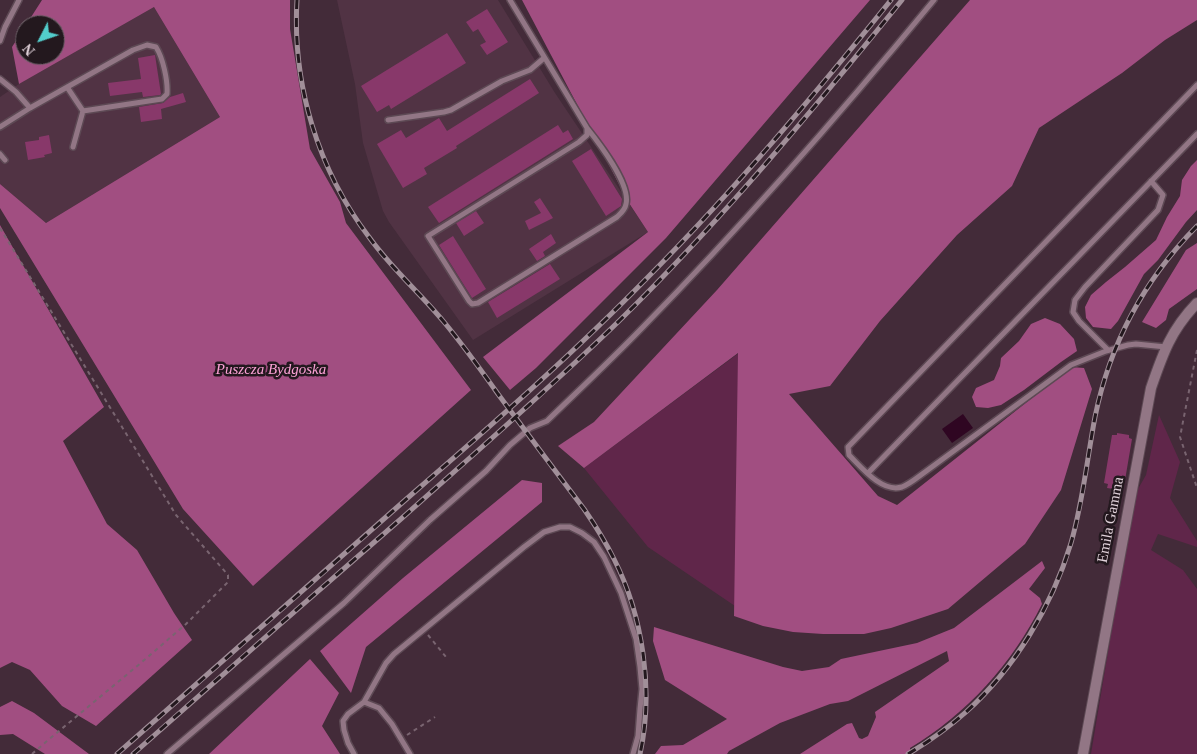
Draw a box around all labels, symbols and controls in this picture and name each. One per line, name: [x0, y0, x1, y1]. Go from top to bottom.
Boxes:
north arrow: [15, 15, 65, 65]
text: N: [20, 41, 38, 58]
park label: Puszcza Bydgoska: [216, 361, 326, 379]
street label: Emila Gamma: [1094, 476, 1128, 564]

